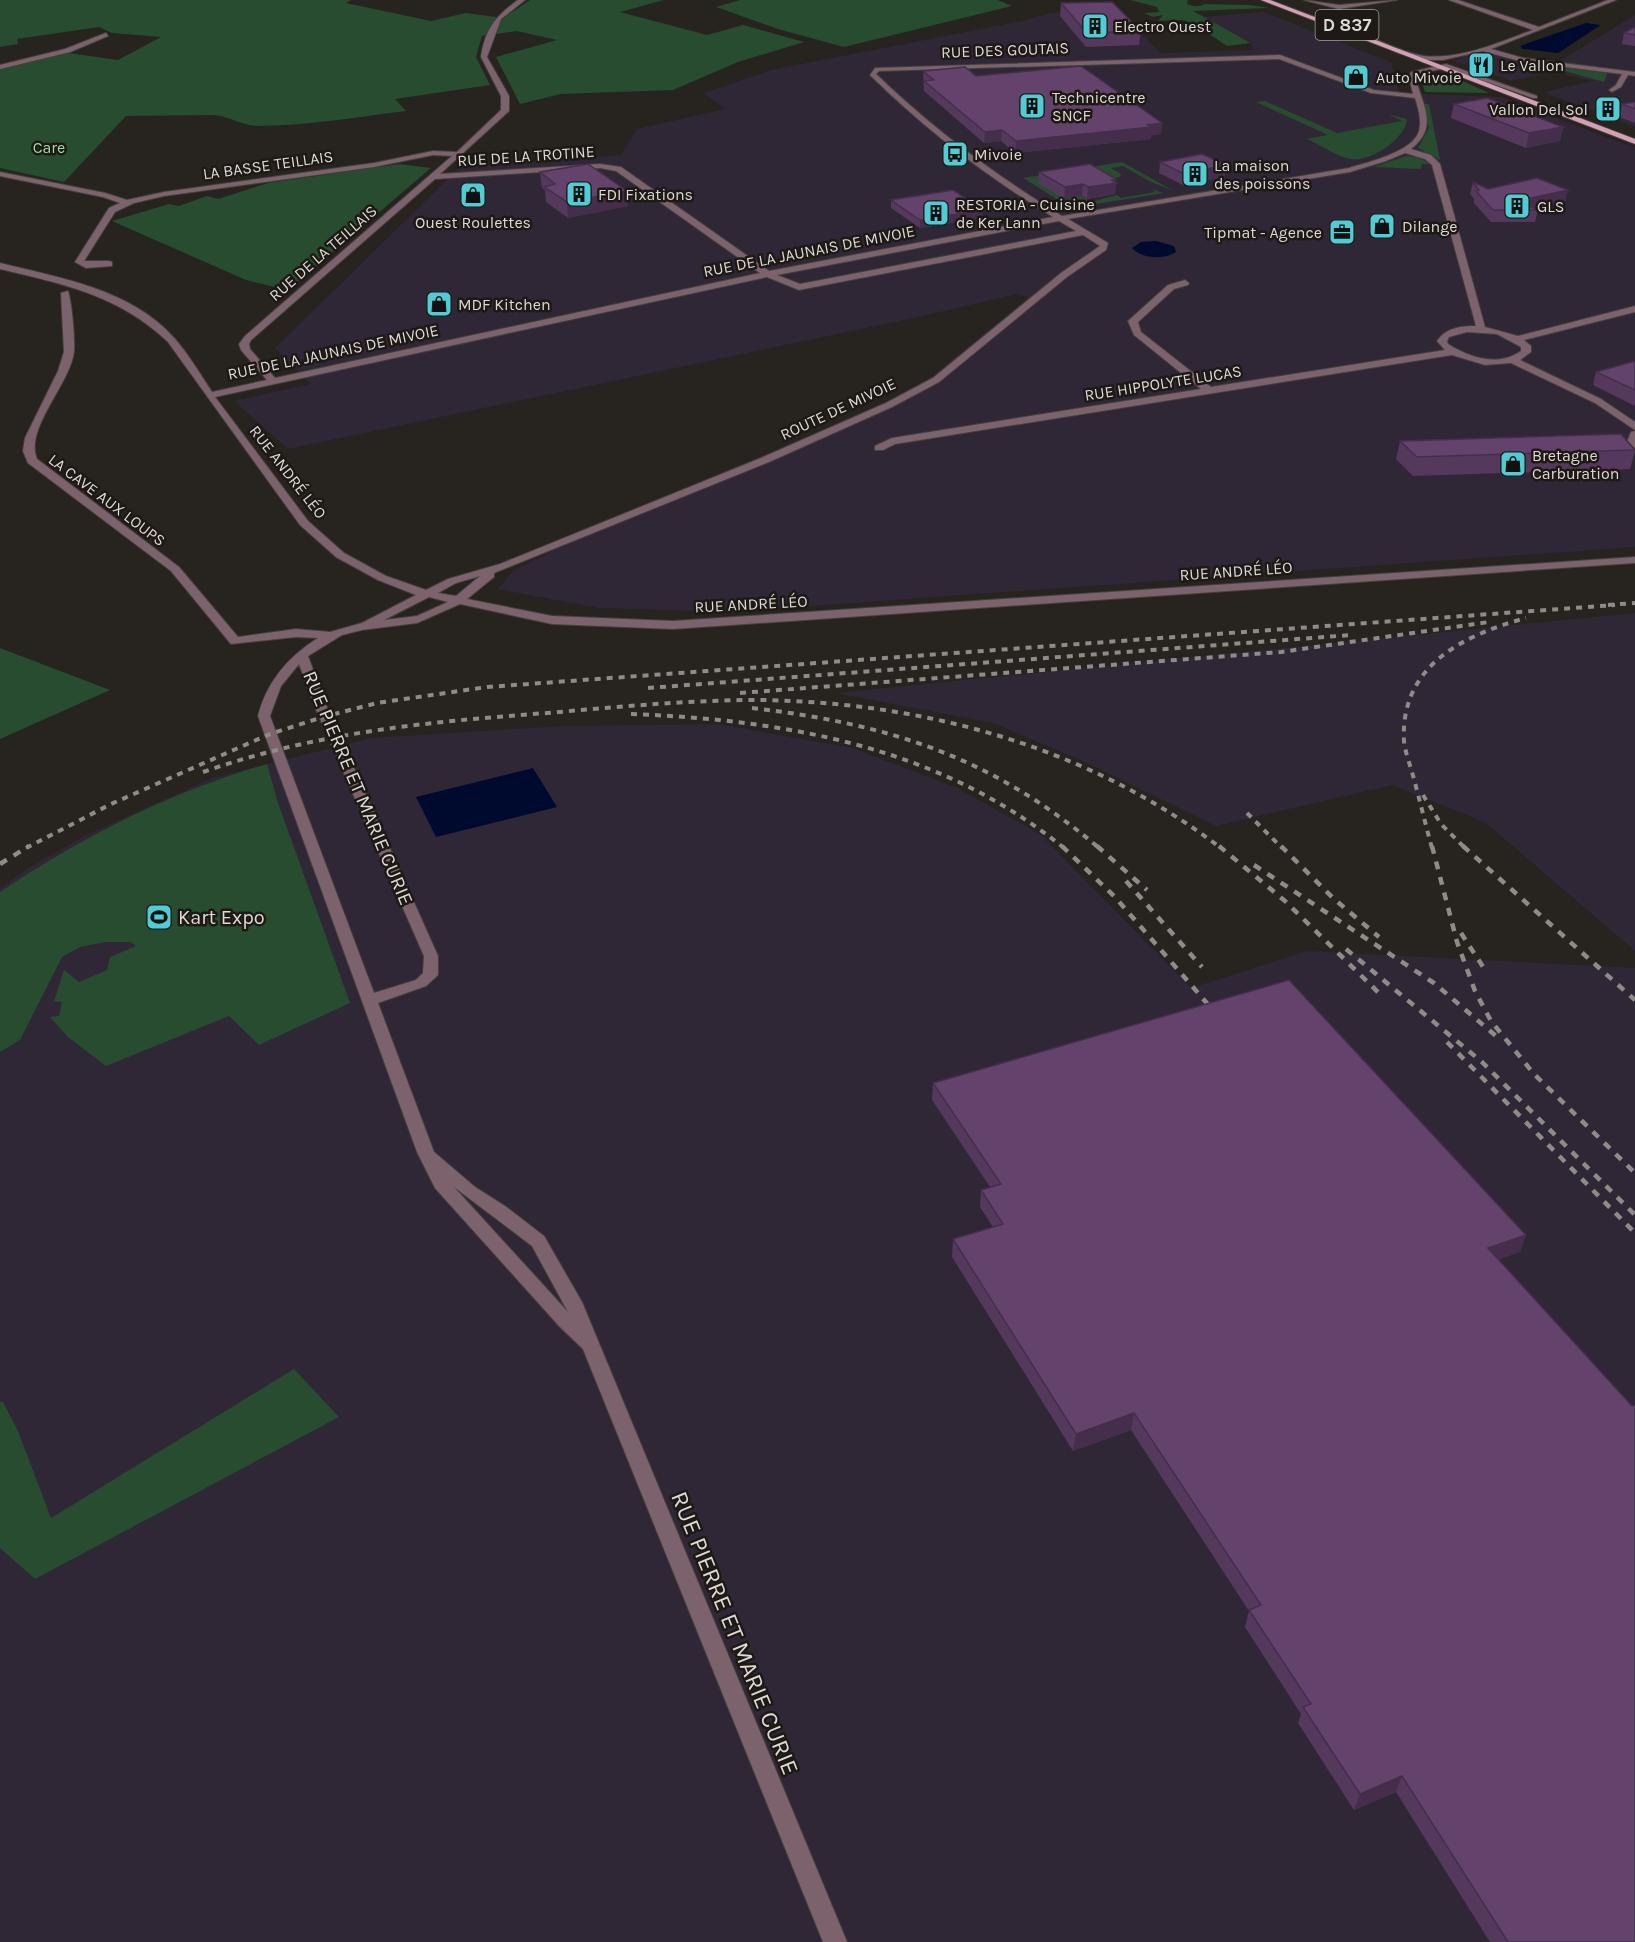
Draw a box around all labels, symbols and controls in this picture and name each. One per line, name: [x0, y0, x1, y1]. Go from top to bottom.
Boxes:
road number: D 837: [1316, 10, 1378, 40]
building icon: Electro Ouest: [1080, 11, 1110, 41]
place label: Electro Ouest: [1114, 17, 1211, 36]
street label: RUE DES GOUTAIS: [941, 38, 1069, 62]
restaurant icon: Le Vallon: [1466, 50, 1496, 80]
place label: Le Vallon: [1500, 56, 1564, 75]
shop icon: Auto Mivoie: [1341, 62, 1371, 92]
place label: Auto Mivoie: [1376, 68, 1462, 87]
place label: Technicentre SNCF: [1052, 88, 1146, 125]
building icon: Technicentre SNCF: [1017, 91, 1047, 121]
building icon: Vallon Del Sol: [1593, 94, 1623, 124]
place label: Vallon Del Sol: [1490, 100, 1588, 119]
park label: Care: [33, 138, 65, 157]
bus stop icon: Mivoie: [940, 139, 970, 169]
street label: RUE DE LA TROTINE: [457, 142, 595, 170]
place label: Mivoie: [974, 145, 1022, 164]
street label: LA BASSE TEILLAIS: [202, 146, 334, 184]
place label: La maison des poissons: [1214, 156, 1310, 193]
building icon: La maison des poissons: [1180, 159, 1210, 189]
building icon: FDI Fixations: [564, 179, 594, 209]
shop icon: Ouest Roulettes: [458, 180, 488, 210]
place label: FDI Fixations: [598, 185, 693, 204]
building icon: GLS: [1502, 191, 1532, 221]
place label: RESTORIA - Cuisine de Ker Lann: [956, 195, 1095, 232]
place label: GLS: [1537, 197, 1564, 216]
building icon: RESTORIA - Cuisine de Ker Lann: [921, 198, 951, 228]
street label: RUE DE LA TEILLAIS: [265, 201, 381, 305]
shop icon: Dilange: [1367, 211, 1397, 241]
place label: Ouest Roulettes: [415, 213, 531, 232]
office icon: Tipmat - Agence: [1327, 217, 1357, 247]
place label: Dilange: [1402, 217, 1458, 236]
street label: RUE DE LA JAUNAIS DE MIVOIE: [702, 221, 916, 281]
place label: Tipmat - Agence: [1204, 223, 1322, 242]
shop icon: MDF Kitchen: [424, 289, 454, 319]
place label: MDF Kitchen: [458, 295, 551, 314]
street label: RUE DE LA JAUNAIS DE MIVOIE: [226, 320, 440, 384]
street label: RUE HIPPOLYTE LUCAS: [1083, 361, 1243, 405]
street label: ROUTE DE MIVOIE: [777, 374, 899, 444]
street label: RUE ANDRÉ LÉO: [246, 422, 330, 522]
place label: Bretagne Carburation: [1532, 446, 1619, 483]
shop icon: Bretagne Carburation: [1498, 449, 1528, 479]
street label: LA CAVE AUX LOUPS: [45, 450, 169, 550]
street label: RUE ANDRÉ LÉO: [1179, 558, 1293, 584]
street label: RUE ANDRÉ LÉO: [694, 592, 808, 616]
street label: RUE PIERRE ET MARIE CURIE: [298, 667, 418, 909]
sports icon: Kart Expo: [144, 902, 174, 932]
place label: Kart Expo: [178, 906, 265, 929]
street label: RUE PIERRE ET MARIE CURIE: [665, 1487, 805, 1779]

